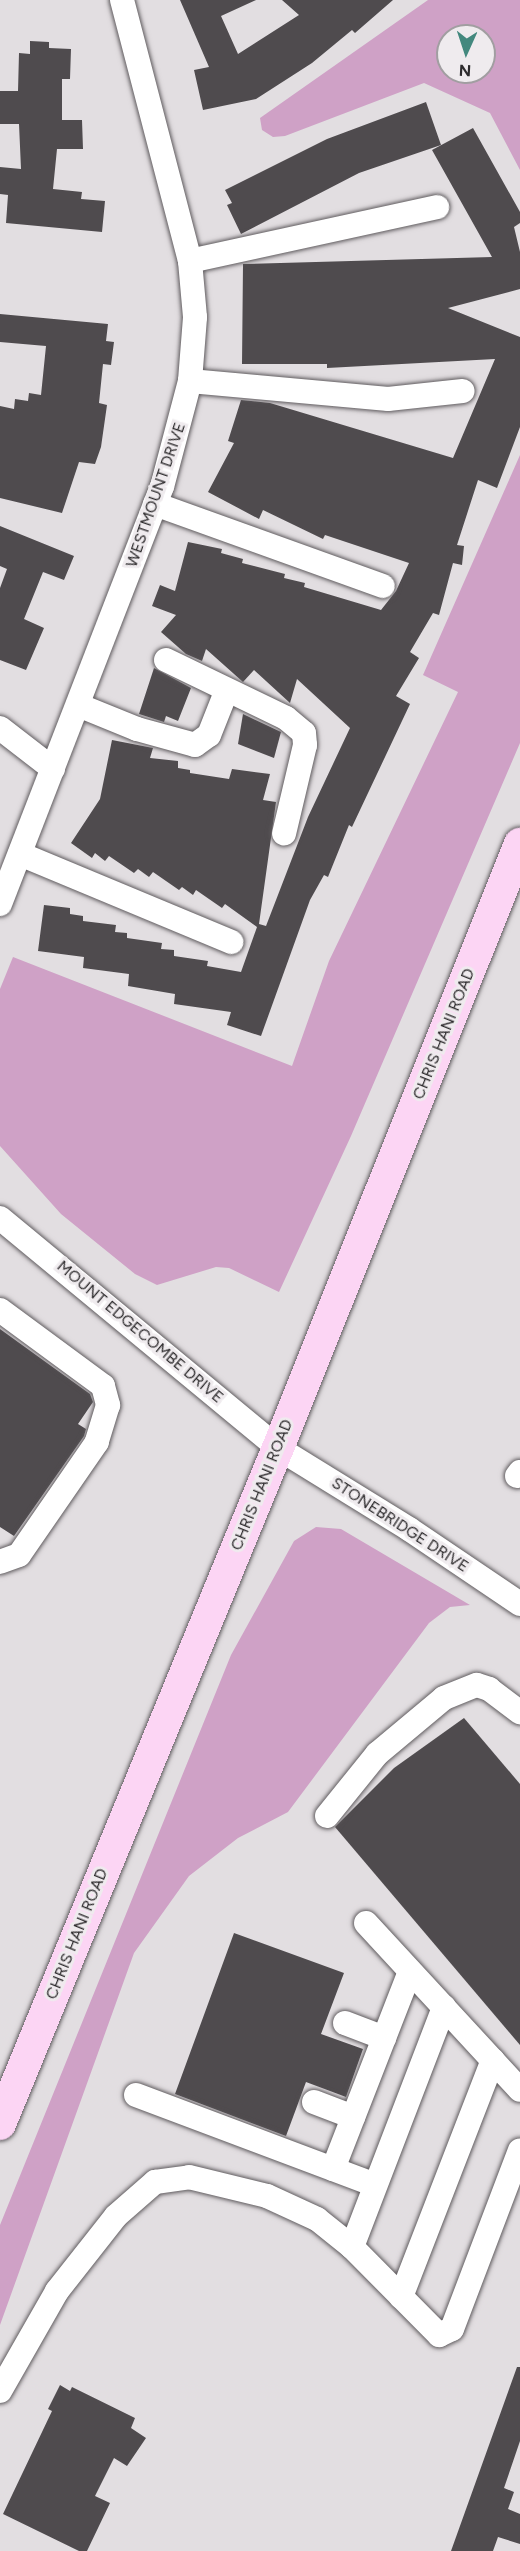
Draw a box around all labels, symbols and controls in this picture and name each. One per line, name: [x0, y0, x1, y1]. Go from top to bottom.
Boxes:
north arrow: [436, 24, 496, 84]
text: N: [458, 61, 472, 80]
street label: WESTMOUNT DRIVE: [122, 420, 190, 570]
street label: CHRIS HANI ROAD: [409, 966, 479, 1102]
street label: MOUNT EDGECOMBE DRIVE: [53, 1257, 227, 1407]
street label: CHRIS HANI ROAD: [227, 1417, 297, 1553]
street label: STONEBRIDGE DRIVE: [328, 1473, 472, 1577]
street label: CHRIS HANI ROAD: [42, 1866, 112, 2002]

